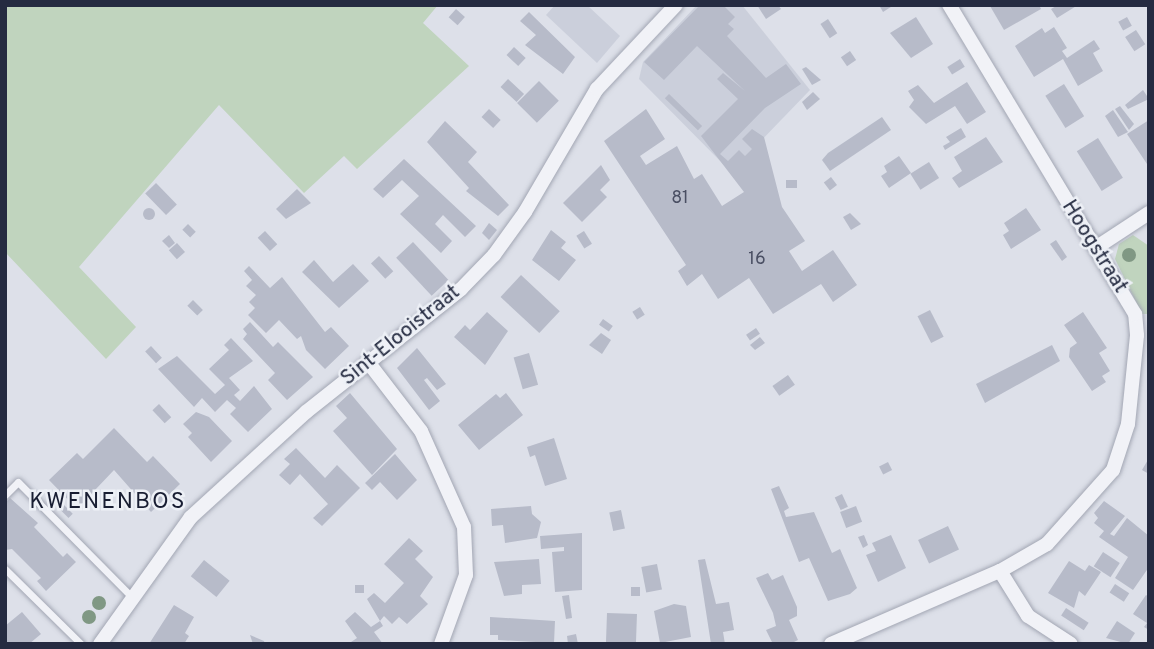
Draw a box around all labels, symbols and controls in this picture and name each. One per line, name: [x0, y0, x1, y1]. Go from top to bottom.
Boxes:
house number: 81: [671, 188, 689, 210]
street label: Hoogstraat: [1055, 196, 1133, 298]
house number: 16: [748, 249, 766, 271]
street label: Sint-Elooistraat: [336, 280, 466, 392]
district label: KWENENBOS: [30, 489, 186, 517]

